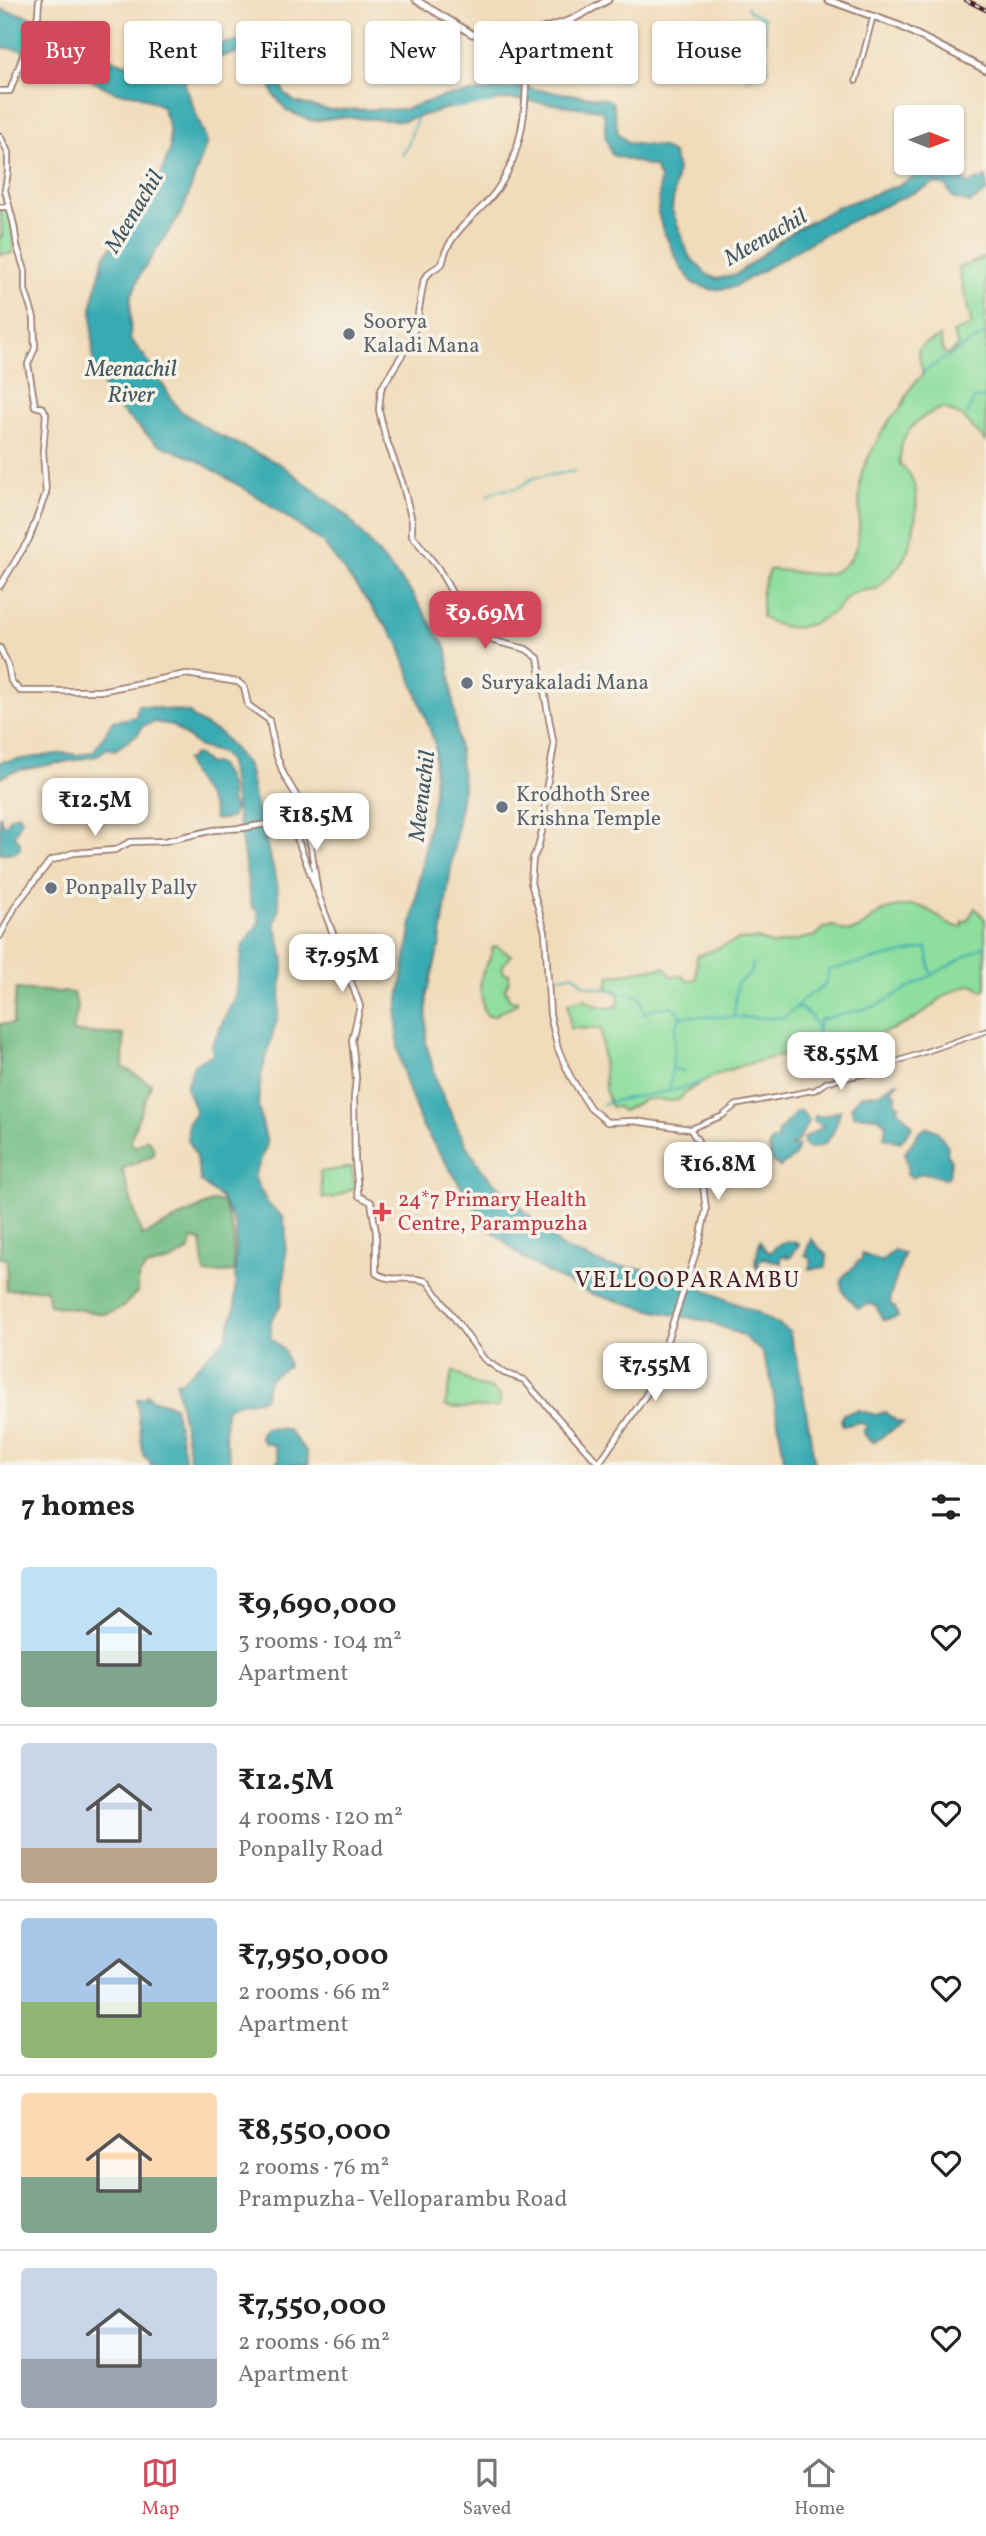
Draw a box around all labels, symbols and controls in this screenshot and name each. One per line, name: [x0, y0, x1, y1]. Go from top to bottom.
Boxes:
chip: Buy: [21, 21, 110, 84]
chip: Rent: [124, 21, 222, 84]
chip: Filters: [236, 21, 351, 84]
chip: New: [365, 21, 460, 84]
chip: Apartment: [474, 21, 638, 84]
chip: House: [652, 21, 766, 84]
north arrow: [894, 105, 964, 175]
map controls: [894, 105, 964, 175]
water label: Meenachil: [97, 164, 172, 260]
water label: Meenachil: [718, 201, 814, 275]
place label: Soorya Kaladi Mana: [363, 308, 480, 361]
marker: Soorya Kaladi Mana: [341, 326, 357, 342]
water label: Meenachil River: [84, 354, 177, 412]
pin: ₹9.69M: [428, 592, 542, 651]
text: ₹9.69M: [445, 598, 525, 630]
place label: Suryakaladi Mana: [481, 669, 649, 698]
marker: Suryakaladi Mana: [459, 675, 475, 691]
water label: Meenachil: [401, 748, 444, 844]
pin: ₹12.5M: [38, 778, 152, 838]
place label: Krodhoth Sree Krishna Temple: [516, 781, 661, 834]
text: ₹12.5M: [58, 785, 132, 817]
pin: ₹18.5M: [259, 794, 373, 853]
marker: Krodhoth Sree Krishna Temple: [494, 799, 510, 815]
text: ₹18.5M: [279, 800, 353, 832]
place label: Ponpally Pally: [65, 874, 198, 903]
marker: Ponpally Pally: [43, 880, 59, 896]
pin: ₹7.95M: [285, 934, 399, 994]
text: ₹7.95M: [305, 941, 379, 973]
pin: ₹8.55M: [784, 1032, 898, 1092]
text: ₹8.55M: [803, 1039, 879, 1071]
pin: ₹16.8M: [661, 1142, 775, 1202]
text: ₹16.8M: [680, 1149, 756, 1181]
place label: 24*7 Primary Health Centre, Parampuzha: [398, 1186, 588, 1239]
marker: 24*7 Primary Health Centre, Parampuzha: [372, 1202, 392, 1222]
district label: VELLOOPARAMBU: [575, 1265, 801, 1297]
pin: ₹7.55M: [598, 1344, 712, 1403]
text: ₹7.55M: [619, 1350, 691, 1382]
text: 7 homes: [21, 1486, 135, 1528]
icon: filters: [927, 1488, 965, 1526]
text: ₹9,690,000: [238, 1584, 396, 1626]
icon: home: [77, 1595, 161, 1679]
icon: heart: [927, 1618, 965, 1656]
text: 3 rooms · 104 m²: [238, 1626, 402, 1658]
text: Apartment: [238, 1658, 349, 1690]
text: ₹12.5M: [238, 1760, 334, 1802]
icon: home: [77, 1771, 161, 1855]
icon: heart: [927, 1794, 965, 1832]
text: 4 rooms · 120 m²: [238, 1802, 403, 1834]
text: Ponpally Road: [238, 1834, 384, 1866]
text: ₹7,950,000: [238, 1935, 388, 1977]
icon: home: [77, 1946, 161, 2030]
icon: heart: [927, 1969, 965, 2007]
text: 2 rooms · 66 m²: [238, 1977, 390, 2009]
text: Apartment: [238, 2009, 349, 2041]
text: ₹8,550,000: [238, 2110, 391, 2152]
icon: home: [77, 2121, 161, 2205]
icon: heart: [927, 2144, 965, 2182]
text: 2 rooms · 76 m²: [238, 2152, 389, 2184]
text: Prampuzha- Velloparambu Road: [238, 2184, 567, 2216]
text: ₹7,550,000: [238, 2285, 386, 2327]
icon: home: [77, 2296, 161, 2380]
icon: heart: [927, 2319, 965, 2357]
text: 2 rooms · 66 m²: [238, 2327, 390, 2359]
text: Apartment: [238, 2359, 349, 2391]
tab: Map: [141, 2454, 180, 2522]
tab: Saved: [462, 2454, 511, 2522]
tab: Home: [794, 2454, 845, 2522]

